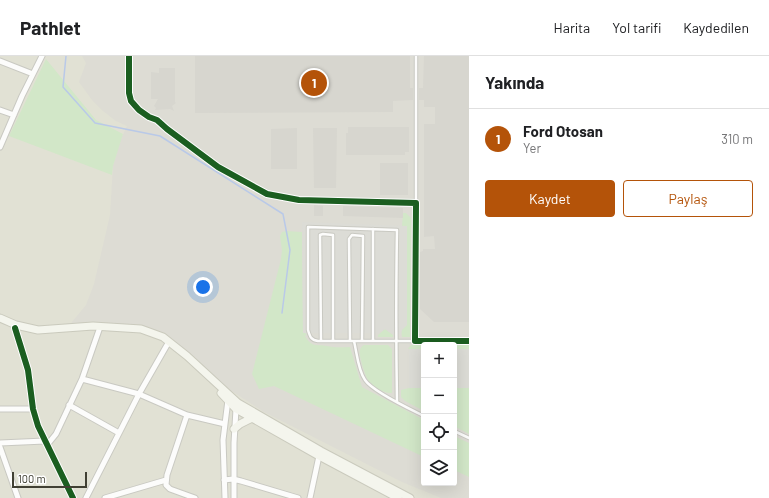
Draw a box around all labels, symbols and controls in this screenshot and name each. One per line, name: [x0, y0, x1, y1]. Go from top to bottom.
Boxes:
text: Pathlet: [20, 16, 81, 39]
text: Harita: [554, 19, 590, 36]
text: Yol tarifi: [612, 19, 661, 36]
text: Kaydedilen: [683, 19, 749, 36]
pin: 1: [301, 68, 327, 98]
text: Yakında: [485, 72, 544, 92]
text: Ford Otosan: [523, 122, 603, 140]
text: 1: [496, 131, 500, 147]
text: 310 m: [721, 131, 753, 147]
text: Yer: [523, 140, 541, 156]
button: Kaydet: [485, 180, 615, 217]
button: Paylaş: [623, 180, 753, 217]
your location: [193, 277, 213, 297]
map controls: [421, 342, 457, 486]
button: +: [421, 342, 457, 378]
button: −: [421, 378, 457, 414]
button: locate: [421, 414, 457, 450]
button: layers: [421, 450, 457, 486]
scale bar: [12, 470, 87, 489]
text: 100 m: [18, 472, 46, 485]

